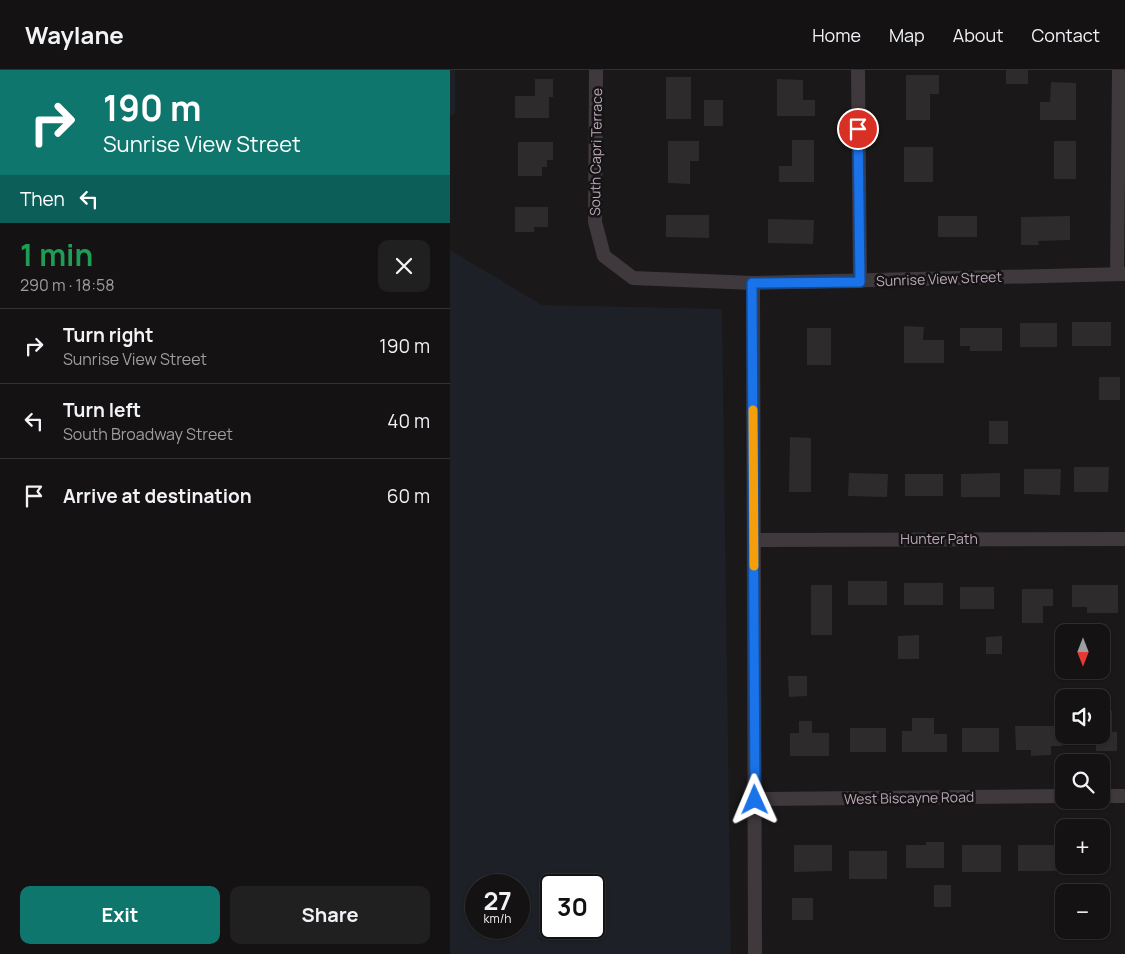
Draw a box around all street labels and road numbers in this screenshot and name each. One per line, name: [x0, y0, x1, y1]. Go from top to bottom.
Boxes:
street label: South Capri Terrace: [585, 88, 606, 216]
street label: Sunrise View Street: [876, 267, 1003, 290]
street label: Hunter Path: [900, 529, 978, 548]
street label: West Biscayne Road: [844, 787, 974, 808]

